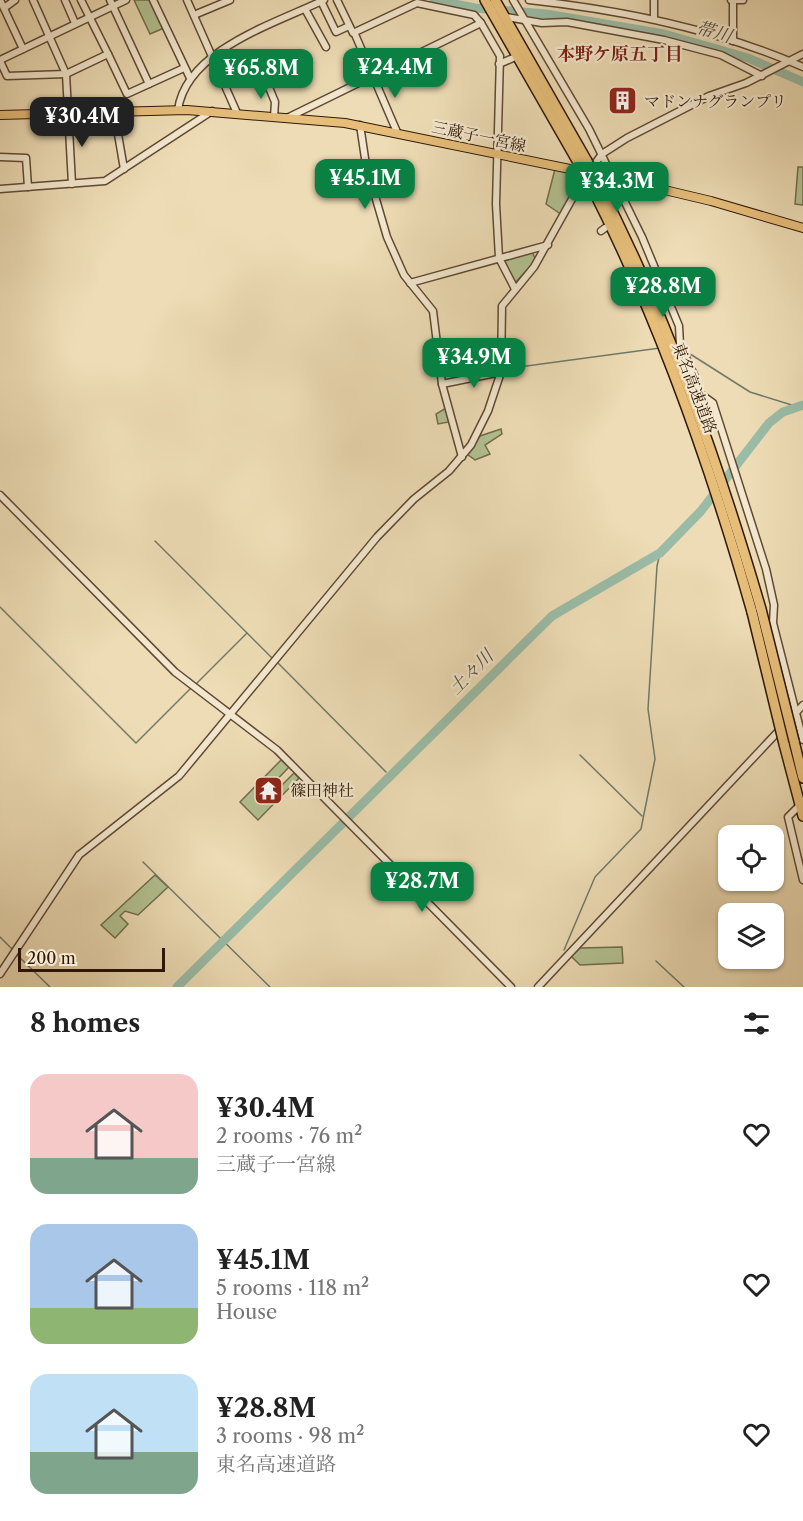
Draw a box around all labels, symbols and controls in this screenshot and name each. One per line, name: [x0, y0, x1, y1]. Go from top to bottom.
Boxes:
water label: 帯川: [694, 16, 736, 48]
district label: 本野ケ原五丁目: [557, 43, 683, 65]
pin: ¥24.4M: [346, 48, 444, 99]
pin: ¥65.8M: [212, 49, 310, 100]
text: ¥24.4M: [357, 55, 433, 79]
text: ¥65.8M: [223, 56, 299, 80]
building icon: マドンナグランプリ: [607, 85, 639, 117]
place label: マドンナグランプリ: [644, 91, 787, 111]
pin: ¥30.4M: [33, 97, 131, 148]
text: ¥30.4M: [44, 104, 120, 128]
street label: 三蔵子一宮線: [430, 116, 528, 156]
pin: ¥45.1M: [316, 159, 414, 210]
pin: ¥34.3M: [568, 162, 666, 213]
text: ¥45.1M: [329, 166, 401, 190]
text: ¥34.3M: [580, 169, 654, 193]
pin: ¥28.8M: [614, 267, 712, 318]
text: ¥28.8M: [625, 274, 701, 298]
pin: ¥34.9M: [425, 338, 523, 389]
street label: 東名高速道路: [668, 340, 722, 436]
text: ¥34.9M: [436, 345, 512, 369]
water label: 土々川: [444, 644, 499, 699]
temple icon: 篠田神社: [253, 774, 285, 806]
place label: 篠田神社: [290, 780, 354, 800]
map controls: [718, 825, 784, 969]
button: locate: [718, 825, 784, 891]
pin: ¥28.7M: [373, 862, 471, 913]
text: ¥28.7M: [385, 869, 459, 893]
button: layers: [718, 903, 784, 969]
scale bar: [18, 945, 165, 972]
text: 200 m: [27, 948, 76, 968]
text: 8 homes: [30, 1007, 140, 1039]
icon: filters: [740, 1007, 773, 1040]
text: ¥30.4M: [216, 1092, 315, 1124]
icon: home: [78, 1098, 150, 1170]
icon: heart: [740, 1118, 773, 1151]
text: 2 rooms · 76 m²: [216, 1124, 362, 1148]
text: 三蔵子一宮線: [216, 1152, 336, 1176]
text: ¥45.1M: [216, 1244, 310, 1276]
icon: home: [78, 1248, 150, 1320]
icon: heart: [740, 1268, 773, 1301]
text: 5 rooms · 118 m²: [216, 1276, 369, 1300]
text: House: [216, 1300, 277, 1324]
text: ¥28.8M: [216, 1392, 316, 1424]
icon: home: [78, 1398, 150, 1470]
icon: heart: [740, 1418, 773, 1451]
text: 3 rooms · 98 m²: [216, 1424, 364, 1448]
text: 東名高速道路: [216, 1452, 336, 1476]

